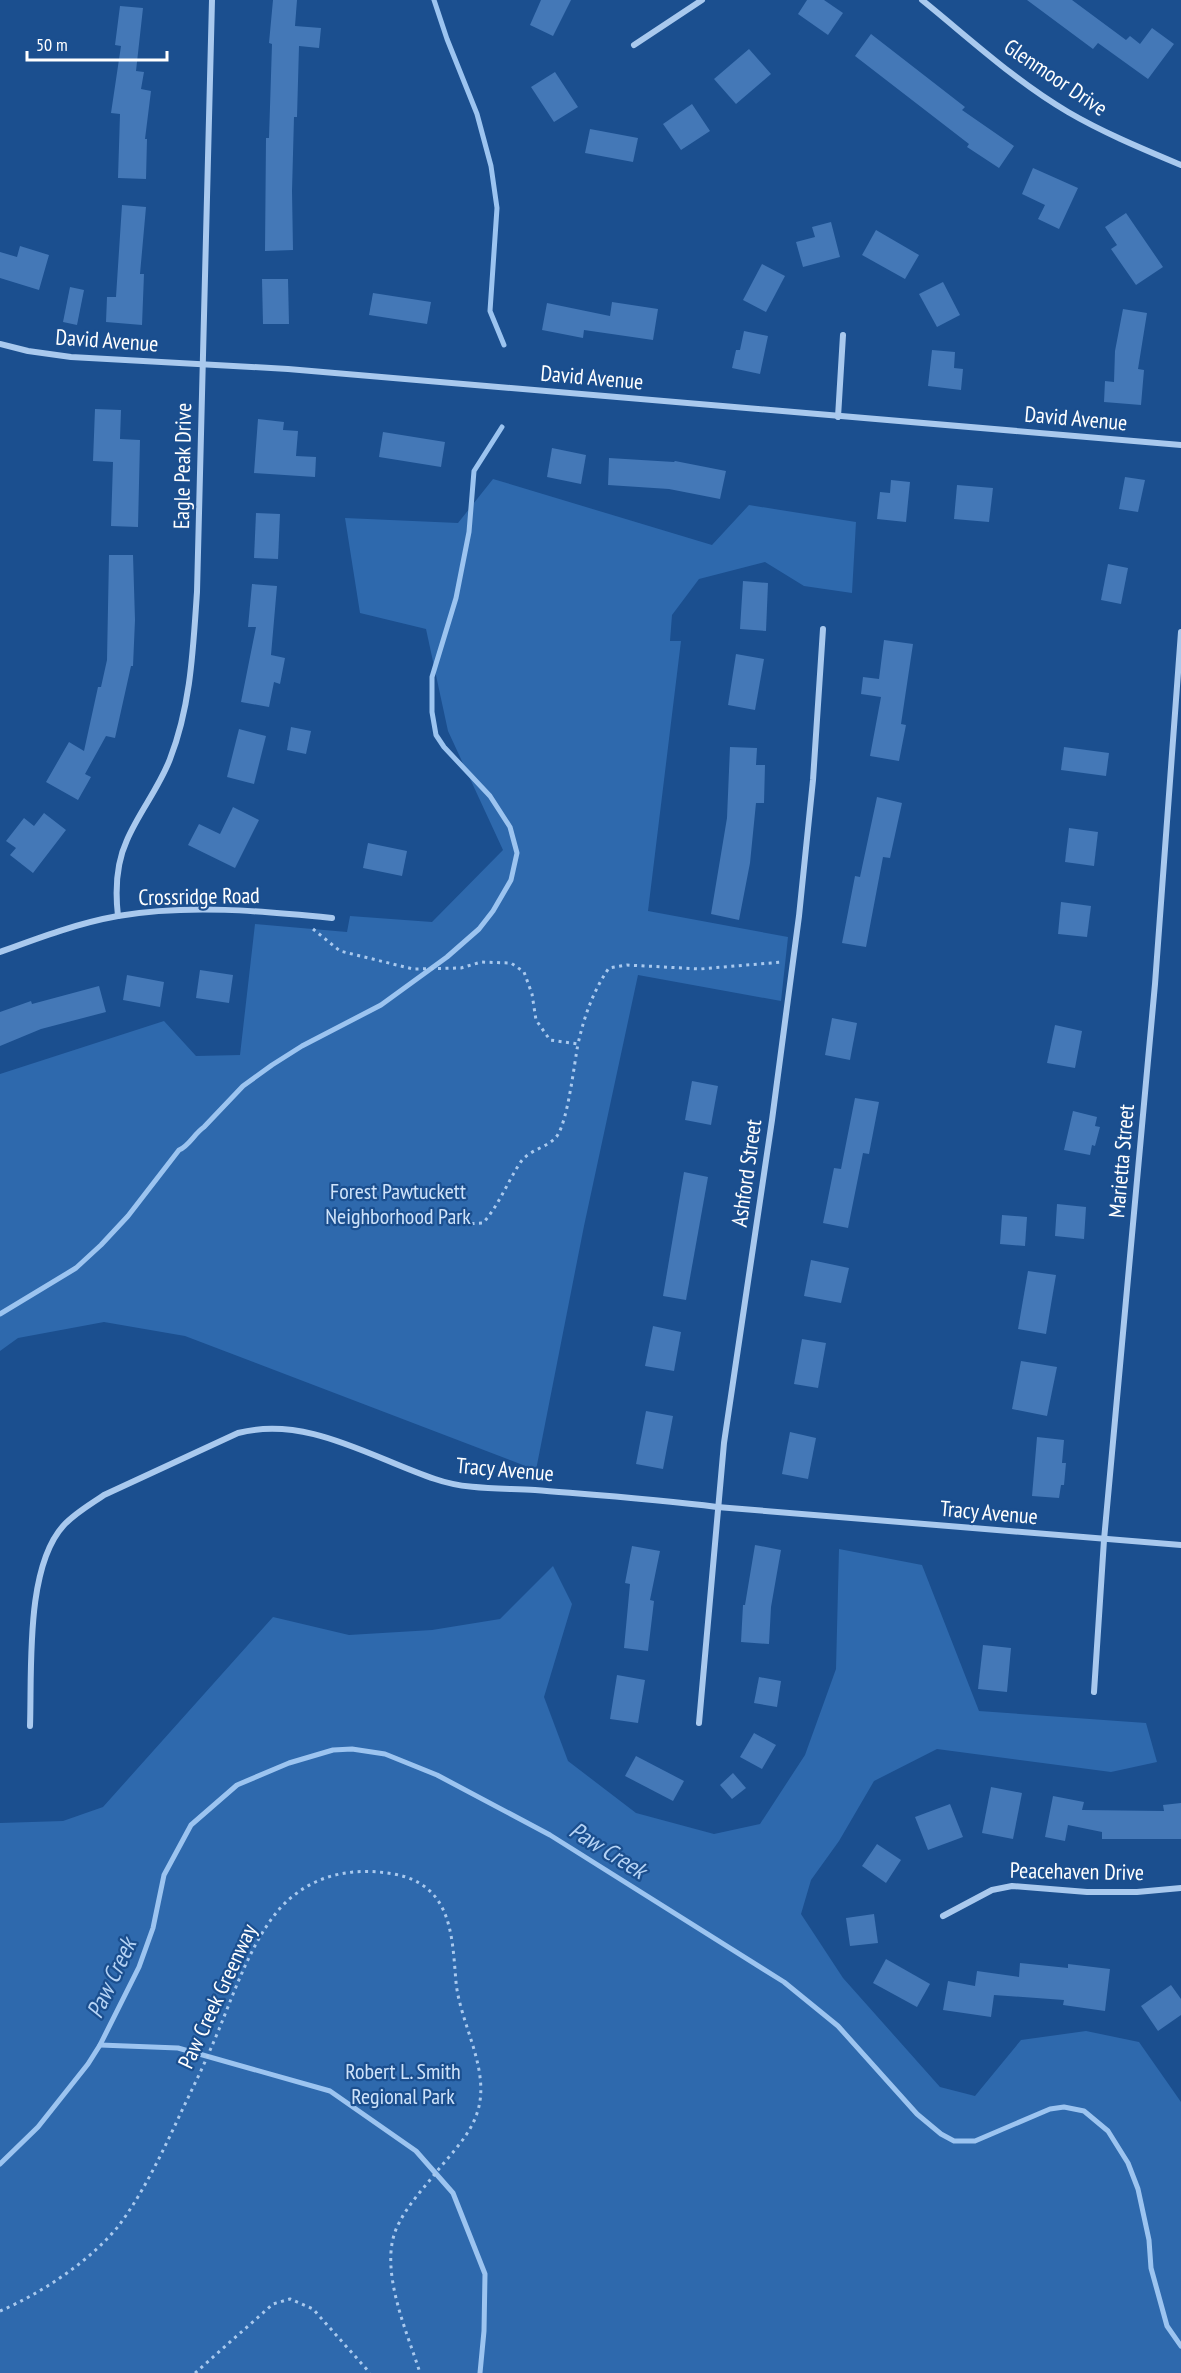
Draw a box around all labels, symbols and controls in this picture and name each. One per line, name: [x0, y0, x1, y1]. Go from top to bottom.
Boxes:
scale bar: [27, 24, 166, 62]
street label: Glenmoor Drive: [999, 32, 1113, 122]
text: 50 m: [36, 33, 68, 56]
street label: David Avenue: [55, 322, 159, 358]
street label: David Avenue: [540, 359, 644, 395]
street label: David Avenue: [1024, 400, 1128, 436]
street label: Eagle Peak Drive: [167, 403, 197, 529]
street label: Crossridge Road: [138, 881, 260, 911]
street label: Marietta Street: [1102, 1103, 1140, 1219]
street label: Ashford Street: [725, 1117, 767, 1229]
park label: Forest Pawtuckett Neighborhood Park: [325, 1177, 471, 1230]
street label: Tracy Avenue: [455, 1451, 555, 1487]
street label: Tracy Avenue: [939, 1494, 1039, 1530]
water label: Paw Creek: [564, 1814, 654, 1887]
street label: Peacehaven Drive: [1010, 1856, 1144, 1886]
street label: Paw Creek Greenway: [171, 1919, 263, 2073]
water label: Paw Creek: [79, 1931, 144, 2023]
park label: Robert L. Smith Regional Park: [345, 2057, 461, 2110]

